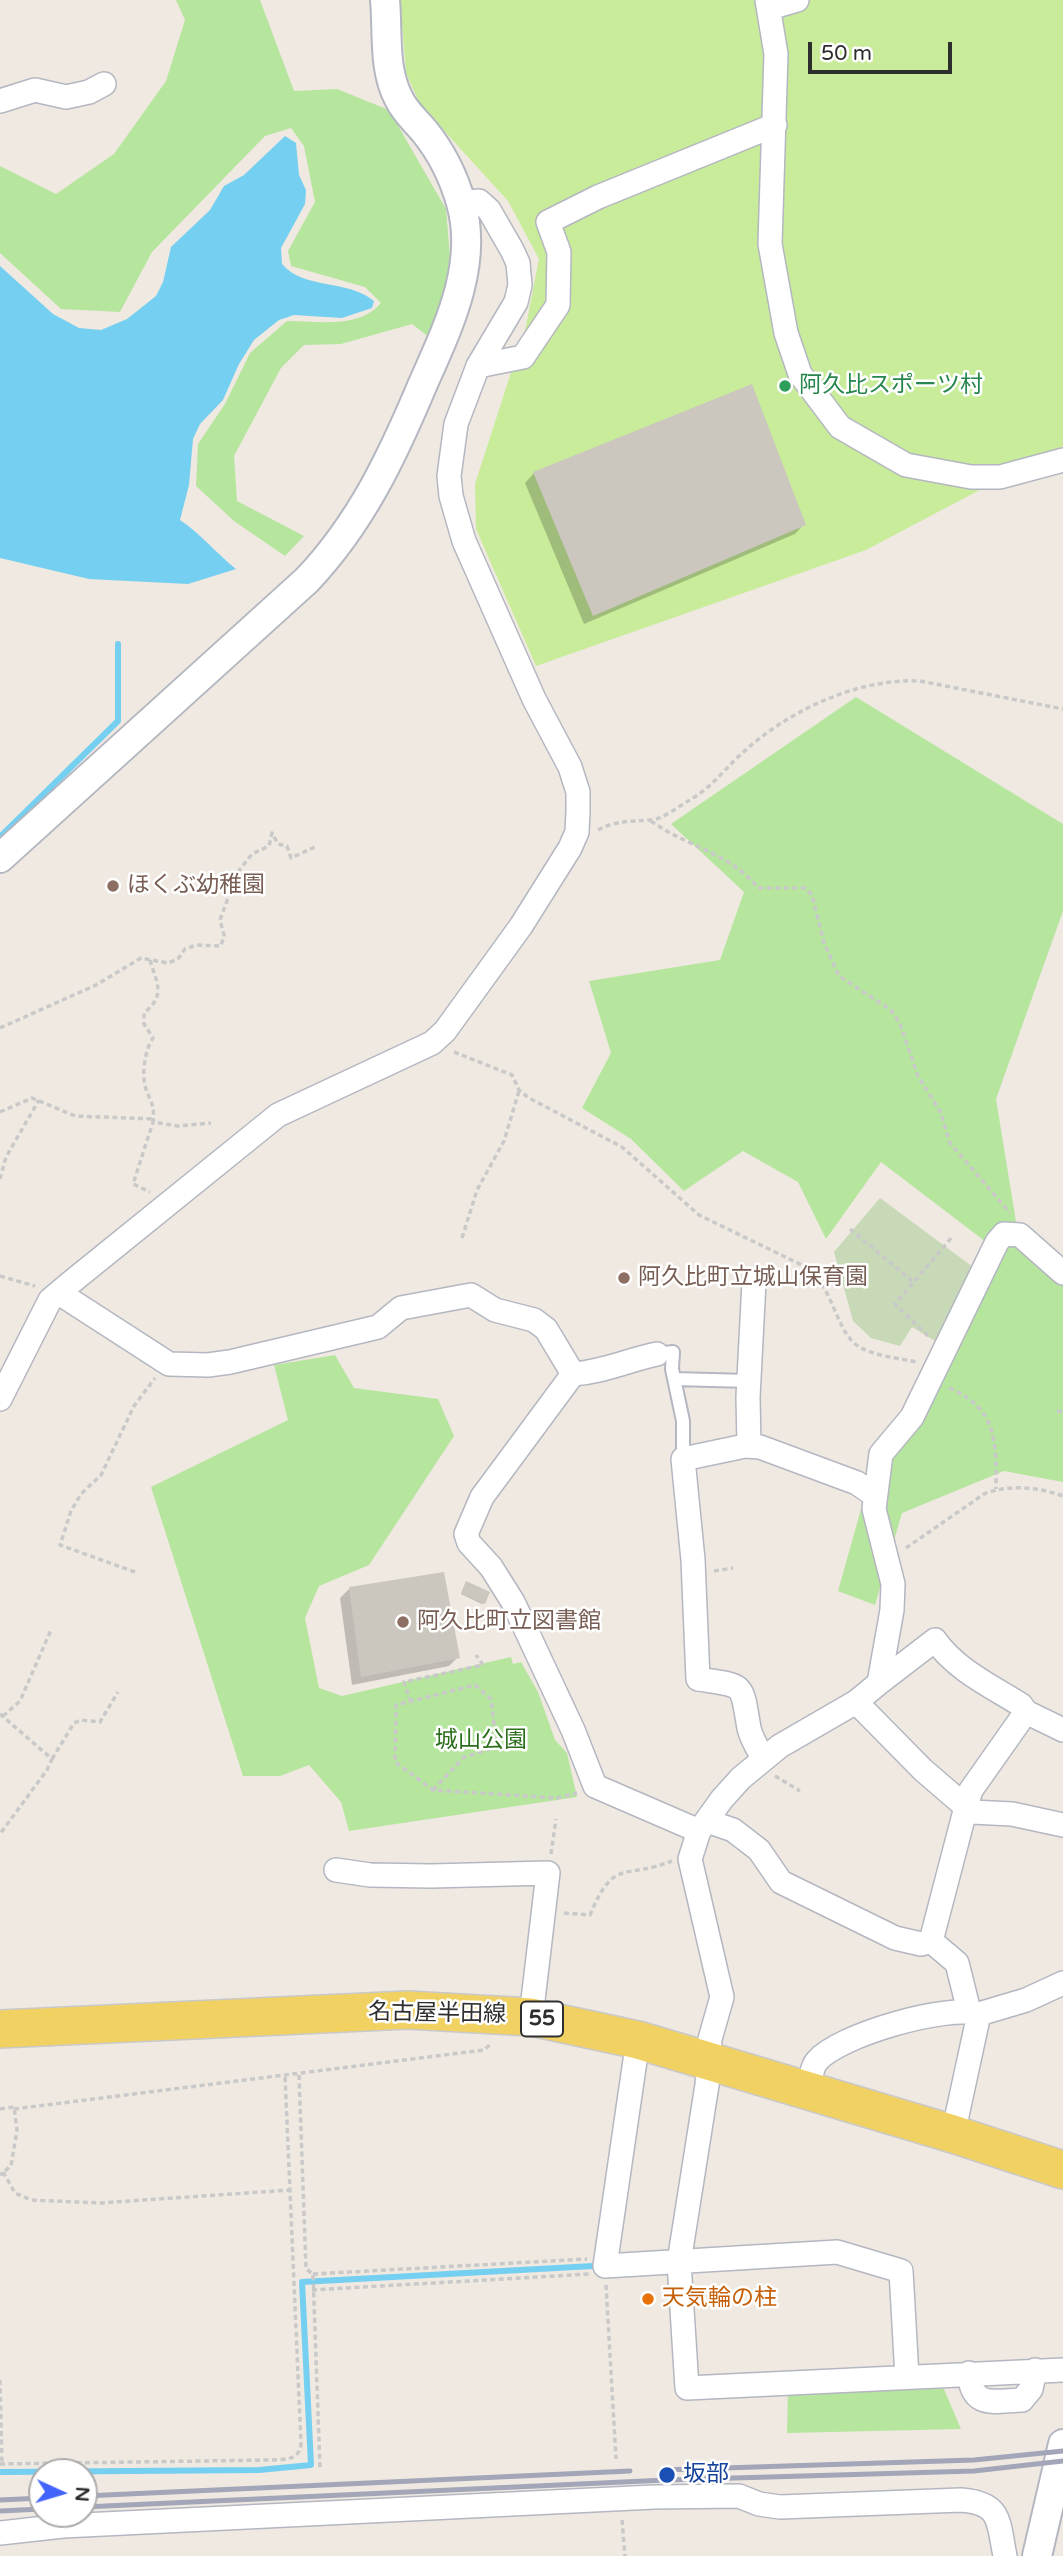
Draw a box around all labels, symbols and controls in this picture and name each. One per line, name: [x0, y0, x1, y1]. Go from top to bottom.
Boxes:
scale bar: [811, 28, 954, 72]
text: 50 m: [821, 41, 872, 66]
place label: 阿久比スポーツ村: [799, 372, 983, 400]
marker: 阿久比スポーツ村: [777, 378, 793, 394]
place label: ほくぶ幼稚園: [127, 872, 265, 900]
marker: ほくぶ幼稚園: [105, 878, 121, 894]
place label: 阿久比町立城山保育園: [638, 1264, 868, 1292]
marker: 阿久比町立城山保育園: [616, 1270, 632, 1286]
place label: 阿久比町立図書館: [417, 1608, 601, 1636]
marker: 阿久比町立図書館: [395, 1614, 411, 1630]
park label: 城山公園: [435, 1727, 527, 1755]
street label: 名古屋半田線: [368, 1999, 506, 2029]
road number: 55: [521, 2002, 563, 2036]
place label: 天気輪の柱: [662, 2285, 777, 2313]
marker: 天気輪の柱: [640, 2291, 656, 2307]
north arrow: [28, 2458, 98, 2528]
place label: 坂部: [683, 2461, 729, 2489]
marker: 坂部: [657, 2465, 677, 2485]
text: N: [70, 2486, 93, 2503]

